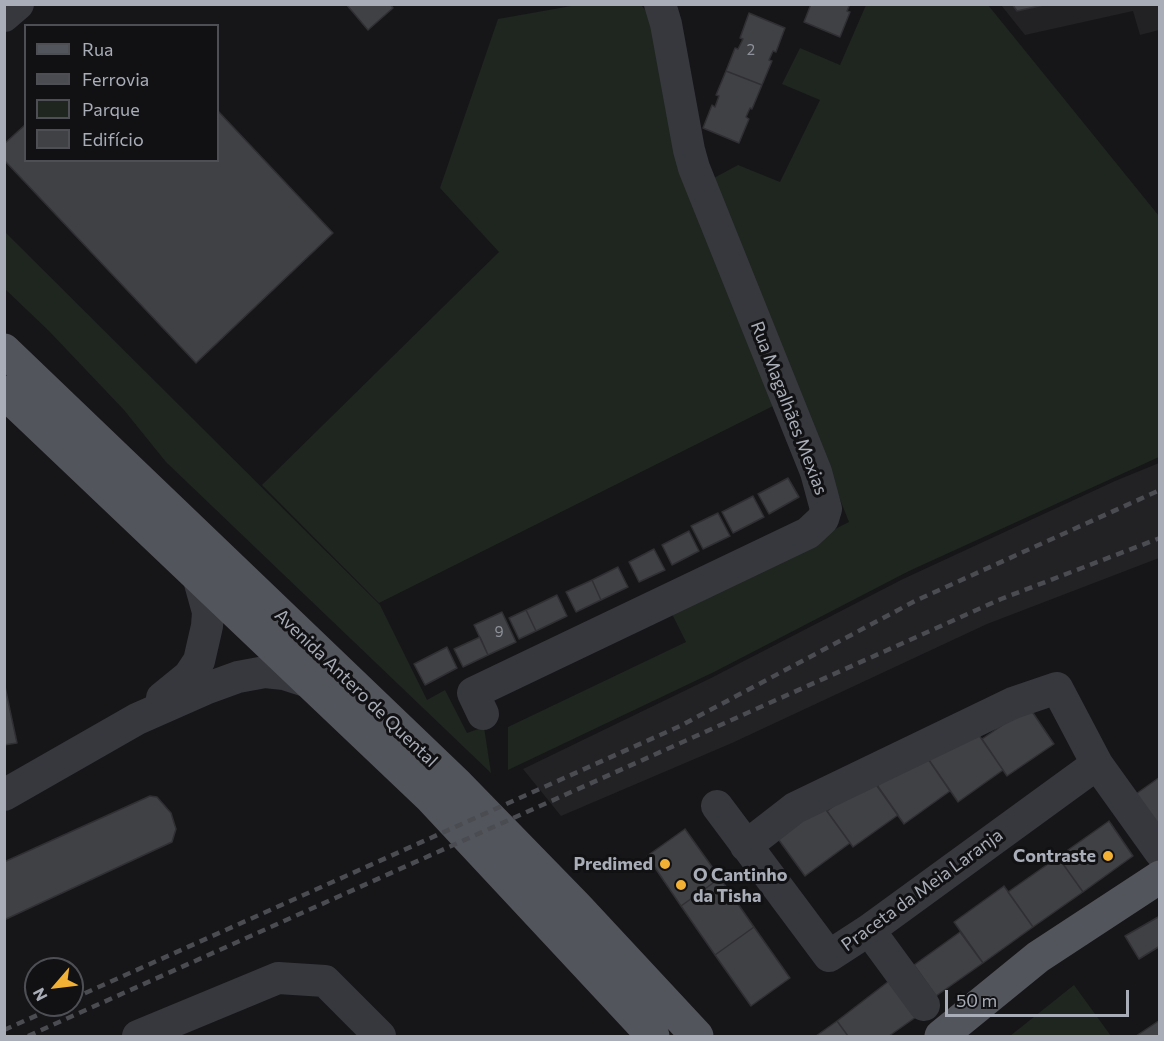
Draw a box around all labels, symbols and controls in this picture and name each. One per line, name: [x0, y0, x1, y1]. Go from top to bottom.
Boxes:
legend: [24, 24, 219, 162]
text: Rua: [82, 38, 113, 60]
house number: 2: [747, 41, 755, 59]
text: Ferrovia: [82, 68, 149, 90]
text: Parque: [82, 98, 140, 120]
text: Edifício: [82, 128, 144, 150]
street label: Rua Magalhães Mexias: [746, 318, 832, 498]
street label: Avenida Antero de Quental: [270, 604, 442, 772]
house number: 9: [494, 623, 504, 641]
street label: Praceta da Meia Laranja: [837, 824, 1007, 956]
place label: Contraste: [1013, 845, 1096, 867]
marker: Contraste: [1101, 849, 1115, 863]
place label: Predimed: [573, 853, 653, 875]
marker: Predimed: [658, 857, 672, 871]
place label: O Cantinho da Tisha: [693, 864, 787, 906]
marker: O Cantinho da Tisha: [674, 878, 688, 892]
north arrow: [24, 957, 84, 1017]
scale bar: [948, 978, 1132, 1016]
text: N: [28, 985, 51, 1005]
text: 50 m: [956, 989, 997, 1011]

